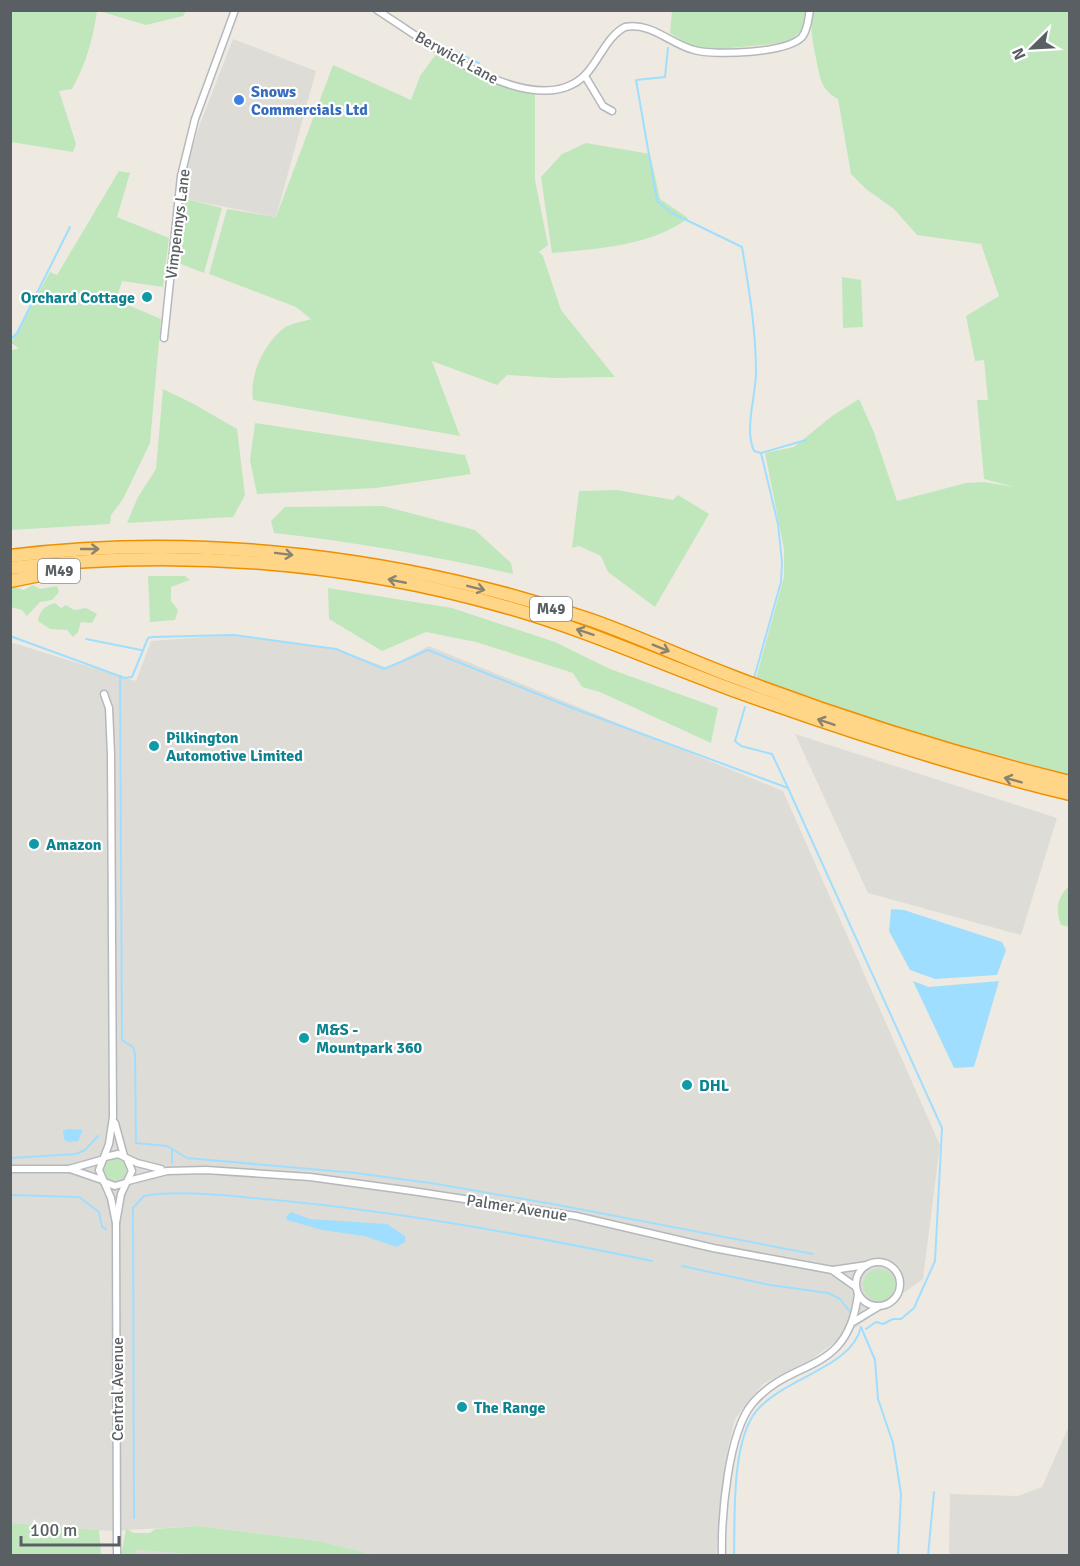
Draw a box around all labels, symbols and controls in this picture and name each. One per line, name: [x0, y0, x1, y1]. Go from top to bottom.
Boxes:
north arrow: [1002, 18, 1062, 78]
street label: Berwick Lane: [411, 27, 502, 89]
text: N: [1008, 45, 1031, 63]
place label: Snows Commercials Ltd: [251, 82, 368, 120]
marker: Snows Commercials Ltd: [232, 93, 246, 107]
street label: Vimpennys Lane: [161, 168, 195, 280]
place label: Orchard Cottage: [21, 288, 135, 308]
marker: Orchard Cottage: [140, 290, 154, 304]
one-way arrow: [79, 543, 99, 555]
one-way arrow: [274, 549, 294, 560]
road number: M49: [38, 559, 80, 583]
one-way arrow: [388, 575, 407, 586]
one-way arrow: [466, 582, 485, 594]
road number: M49: [530, 597, 572, 621]
one-way arrow: [576, 625, 595, 636]
one-way arrow: [651, 644, 670, 655]
one-way arrow: [818, 716, 836, 727]
place label: Pilkington Automotive Limited: [166, 728, 303, 766]
marker: Pilkington Automotive Limited: [147, 739, 161, 753]
one-way arrow: [1004, 773, 1023, 785]
place label: Amazon: [46, 835, 102, 855]
marker: Amazon: [27, 837, 41, 851]
place label: M&S - Mountpark 360: [316, 1020, 423, 1058]
marker: M&S - Mountpark 360: [297, 1031, 311, 1045]
place label: DHL: [699, 1076, 730, 1096]
marker: DHL: [680, 1078, 694, 1092]
street label: Palmer Avenue: [465, 1190, 569, 1226]
street label: Central Avenue: [108, 1337, 128, 1441]
place label: The Range: [474, 1398, 546, 1418]
marker: The Range: [455, 1400, 469, 1414]
scale bar: [21, 1509, 118, 1547]
text: 100 m: [30, 1519, 77, 1541]

